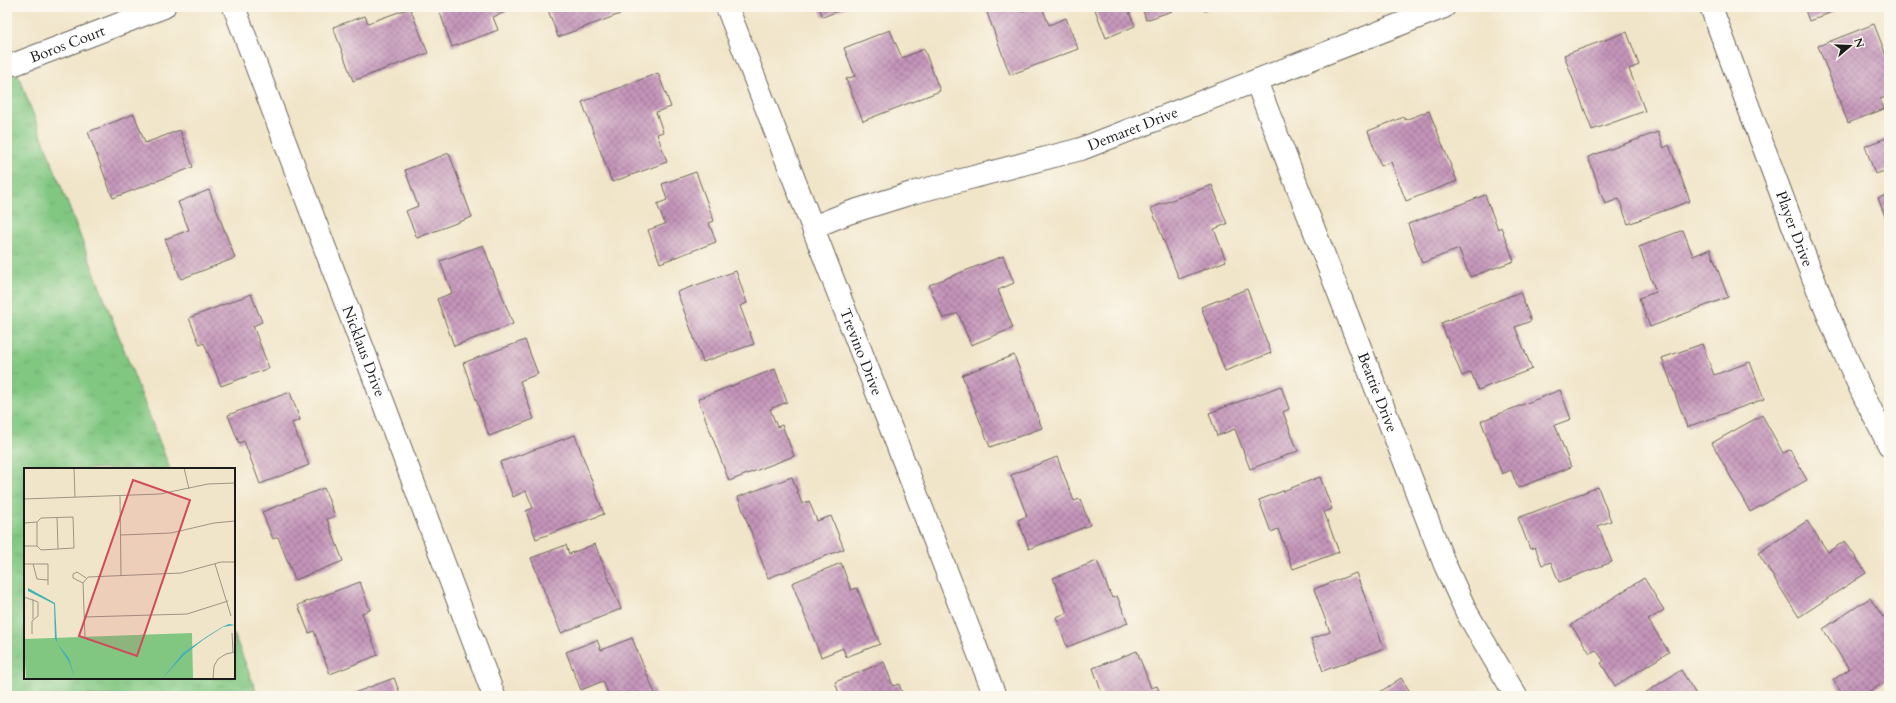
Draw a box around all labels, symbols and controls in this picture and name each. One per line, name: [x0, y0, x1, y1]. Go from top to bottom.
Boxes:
street label: Boros Court: [27, 20, 108, 67]
north arrow: [1830, 26, 1870, 66]
text: N: [1850, 36, 1868, 50]
street label: Demaret Drive: [1085, 102, 1181, 155]
street label: Player Drive: [1771, 188, 1818, 270]
street label: Nicklaus Drive: [338, 303, 390, 400]
street label: Trevino Drive: [835, 305, 887, 399]
street label: Beattie Drive: [1353, 349, 1402, 435]
inset map: [24, 468, 235, 679]

